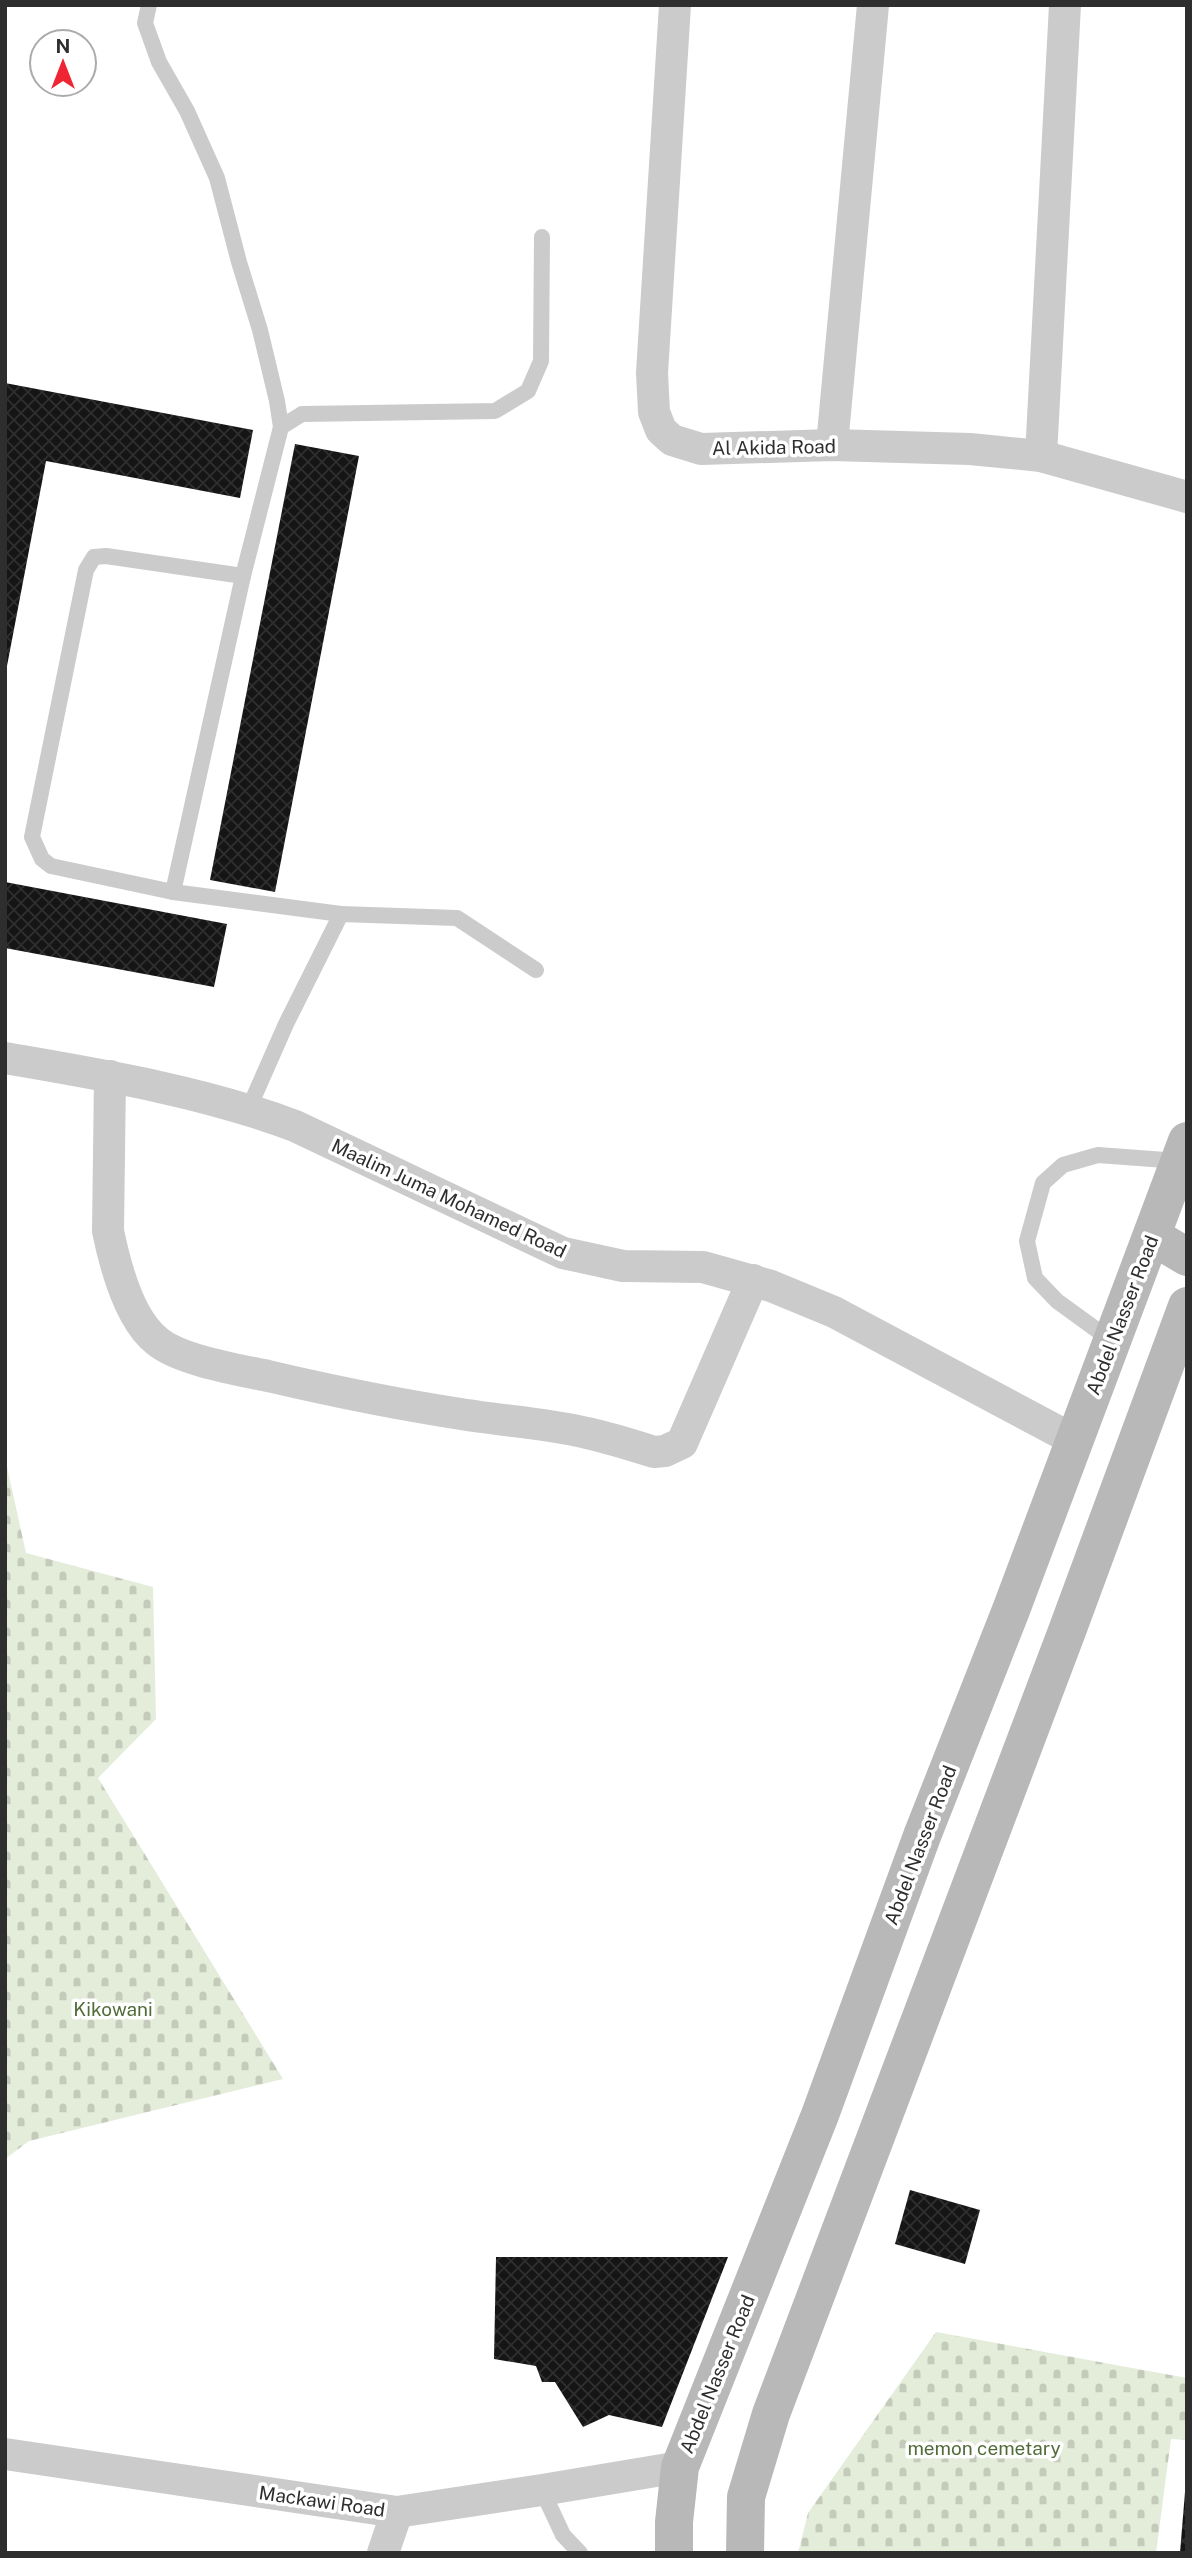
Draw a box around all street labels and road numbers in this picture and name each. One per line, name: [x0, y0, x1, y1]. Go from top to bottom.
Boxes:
street label: Al Akida Road: [712, 435, 836, 459]
street label: Maalim Juma Mohamed Road: [328, 1134, 570, 1262]
street label: Abdel Nasser Road: [1081, 1232, 1163, 1398]
street label: Abdel Nasser Road: [879, 1762, 961, 1928]
street label: Abdel Nasser Road: [675, 2292, 759, 2456]
street label: Mackawi Road: [257, 2481, 387, 2521]

